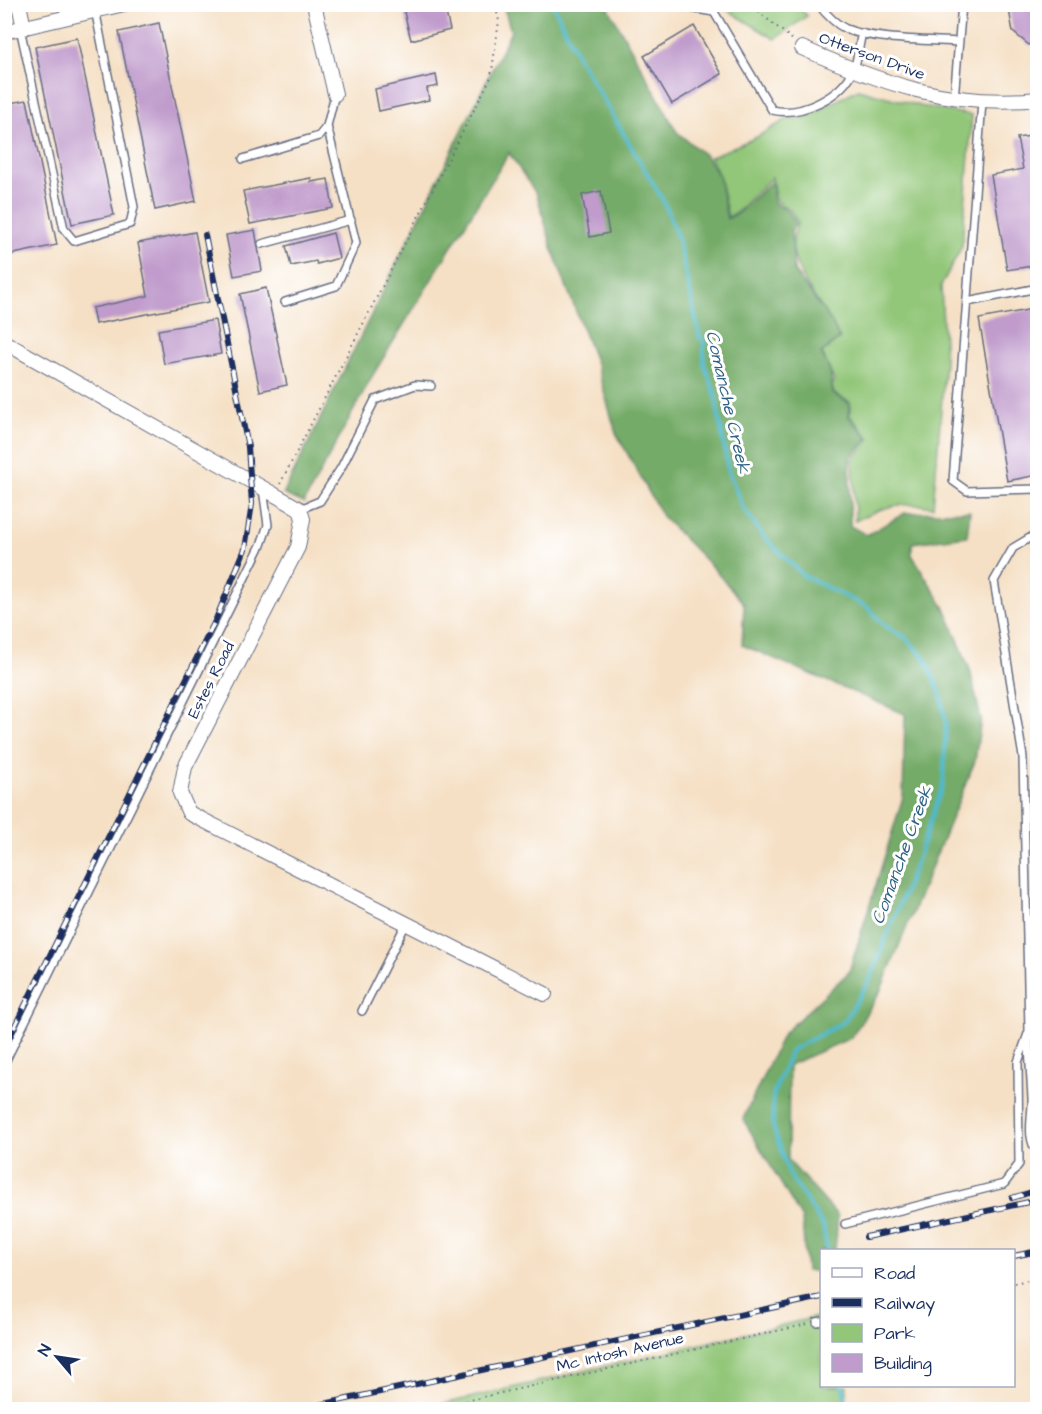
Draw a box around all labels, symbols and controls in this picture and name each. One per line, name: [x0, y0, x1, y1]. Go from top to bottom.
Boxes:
street label: Otterson Drive: [816, 27, 928, 85]
water label: Comanche Creek: [699, 328, 757, 477]
street label: Estes Road: [182, 638, 240, 722]
water label: Comanche Creek: [865, 781, 939, 928]
legend: [820, 1249, 1015, 1387]
text: Road: [874, 1261, 915, 1286]
text: Railway: [874, 1291, 935, 1317]
text: Park: [874, 1321, 916, 1346]
north arrow: [27, 1327, 87, 1387]
street label: Mc Intosh Avenue: [554, 1327, 686, 1377]
text: N: [33, 1340, 57, 1360]
text: Building: [874, 1351, 932, 1377]

